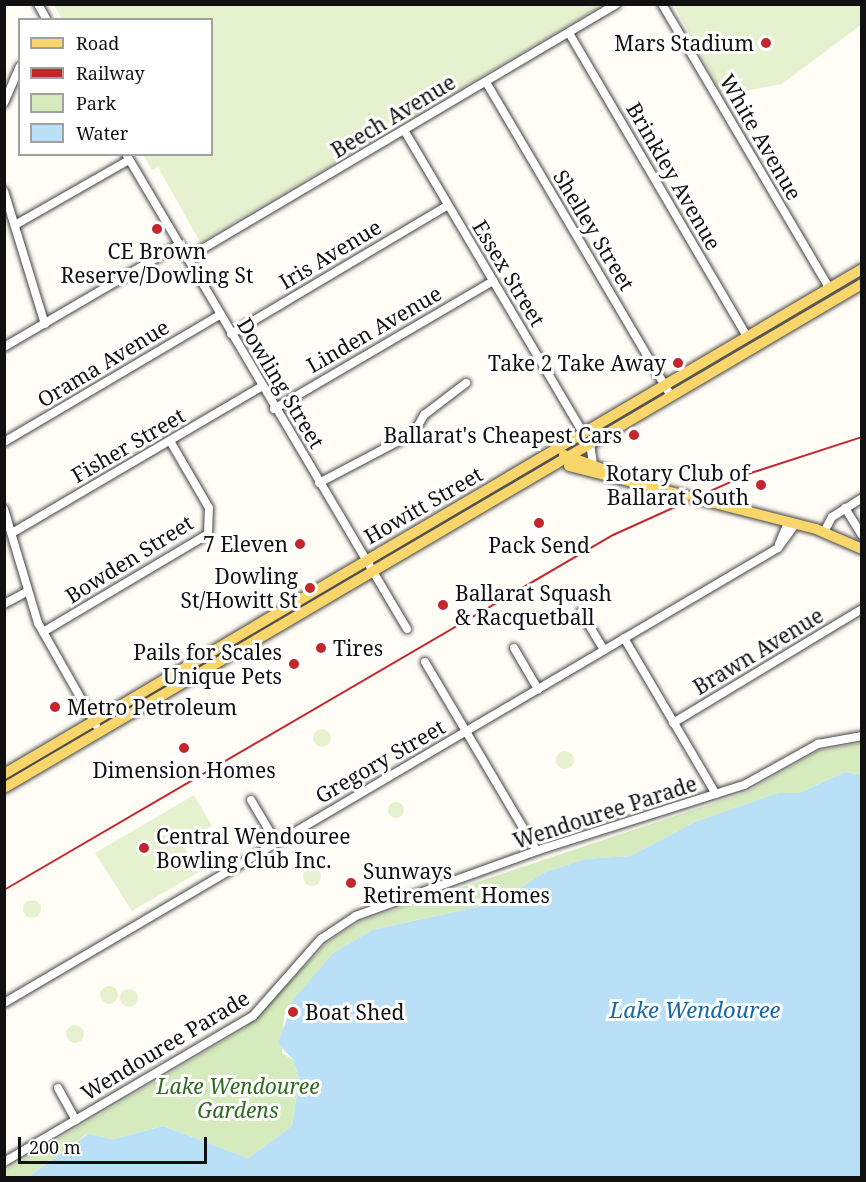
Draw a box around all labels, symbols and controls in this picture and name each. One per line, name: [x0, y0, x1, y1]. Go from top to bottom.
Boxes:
legend: [18, 18, 213, 156]
place label: Mars Stadium: [614, 30, 754, 56]
text: Road: [76, 31, 119, 55]
marker: Mars Stadium: [759, 36, 773, 50]
text: Railway: [76, 61, 145, 85]
street label: Beech Avenue: [326, 69, 460, 163]
street label: White Avenue: [715, 70, 807, 204]
text: Park: [76, 91, 116, 115]
street label: Brinkley Avenue: [622, 98, 726, 254]
text: Water: [76, 121, 128, 145]
street label: Shelley Street: [548, 165, 640, 295]
street label: Iris Avenue: [275, 214, 385, 294]
street label: Essex Street: [467, 215, 551, 331]
marker: CE Brown Reserve/Dowling St: [150, 222, 164, 236]
place label: CE Brown Reserve/Dowling St: [61, 238, 253, 288]
street label: Linden Avenue: [302, 280, 446, 378]
street label: Dowling Street: [232, 313, 330, 453]
street label: Orama Avenue: [33, 314, 173, 412]
place label: Take 2 Take Away: [488, 350, 666, 376]
marker: Take 2 Take Away: [671, 356, 685, 370]
street label: Fisher Street: [67, 402, 189, 488]
place label: Ballarat's Cheapest Cars: [384, 422, 622, 448]
marker: Ballarat's Cheapest Cars: [627, 428, 641, 442]
place label: Rotary Club of Ballarat South: [606, 460, 749, 510]
street label: Howitt Street: [359, 461, 487, 549]
marker: Rotary Club of Ballarat South: [754, 478, 768, 492]
street label: Bowden Street: [61, 510, 197, 608]
marker: Pack Send: [532, 516, 546, 530]
place label: 7 Eleven: [203, 531, 288, 557]
place label: Pack Send: [488, 532, 590, 558]
marker: 7 Eleven: [293, 537, 307, 551]
place label: Dowling St/Howitt St: [180, 563, 298, 613]
place label: Ballarat Squash & Racquetball: [455, 580, 612, 630]
marker: Dowling St/Howitt St: [303, 581, 317, 595]
marker: Ballarat Squash & Racquetball: [436, 598, 450, 612]
street label: Brawn Avenue: [688, 602, 828, 700]
place label: Tires: [333, 635, 383, 661]
place label: Pails for Scales Unique Pets: [133, 639, 282, 689]
marker: Tires: [314, 641, 328, 655]
marker: Pails for Scales Unique Pets: [287, 657, 301, 671]
place label: Metro Petroleum: [67, 694, 237, 720]
marker: Metro Petroleum: [48, 700, 62, 714]
street label: Gregory Street: [311, 714, 449, 808]
marker: Dimension Homes: [177, 741, 191, 755]
place label: Dimension Homes: [92, 757, 276, 783]
street label: Wendouree Parade: [510, 770, 700, 854]
place label: Central Wendouree Bowling Club Inc.: [156, 823, 351, 873]
marker: Central Wendouree Bowling Club Inc.: [137, 841, 151, 855]
place label: Sunways Retirement Homes: [363, 858, 550, 908]
marker: Sunways Retirement Homes: [344, 876, 358, 890]
street label: Wendouree Parade: [76, 985, 254, 1105]
water label: Lake Wendouree: [610, 997, 780, 1023]
place label: Boat Shed: [305, 999, 404, 1025]
marker: Boat Shed: [286, 1005, 300, 1019]
park label: Lake Wendouree Gardens: [156, 1073, 320, 1123]
scale bar: [21, 1125, 210, 1163]
text: 200 m: [29, 1135, 81, 1159]

